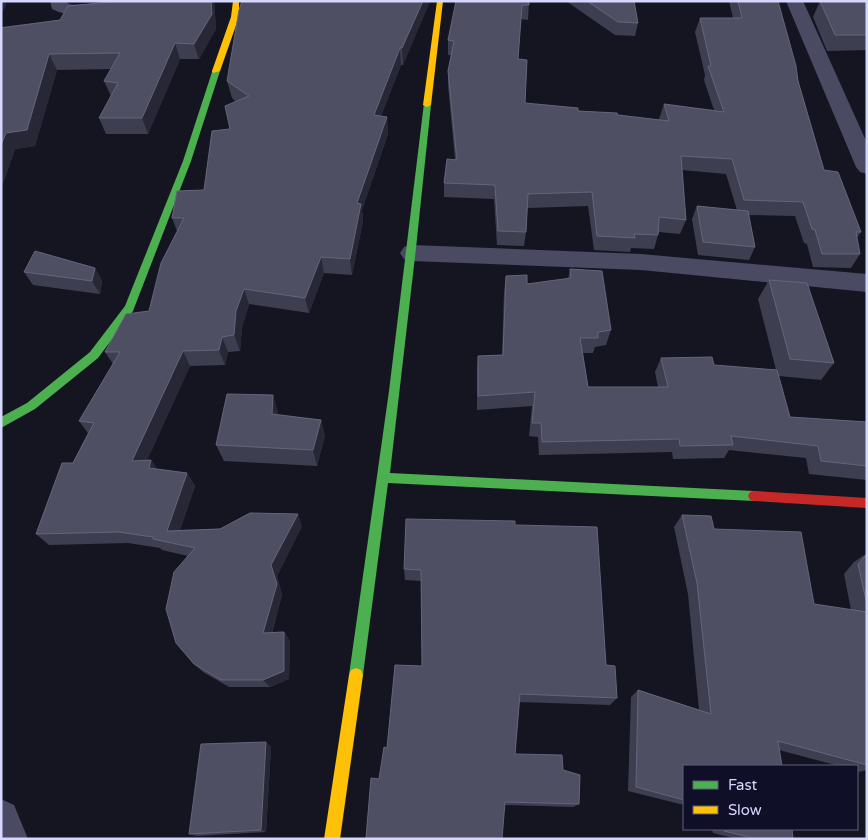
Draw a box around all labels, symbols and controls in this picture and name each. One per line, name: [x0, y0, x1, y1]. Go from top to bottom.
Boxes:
legend: [683, 765, 858, 830]
text: Fast: [728, 776, 758, 794]
text: Slow: [728, 801, 762, 819]

